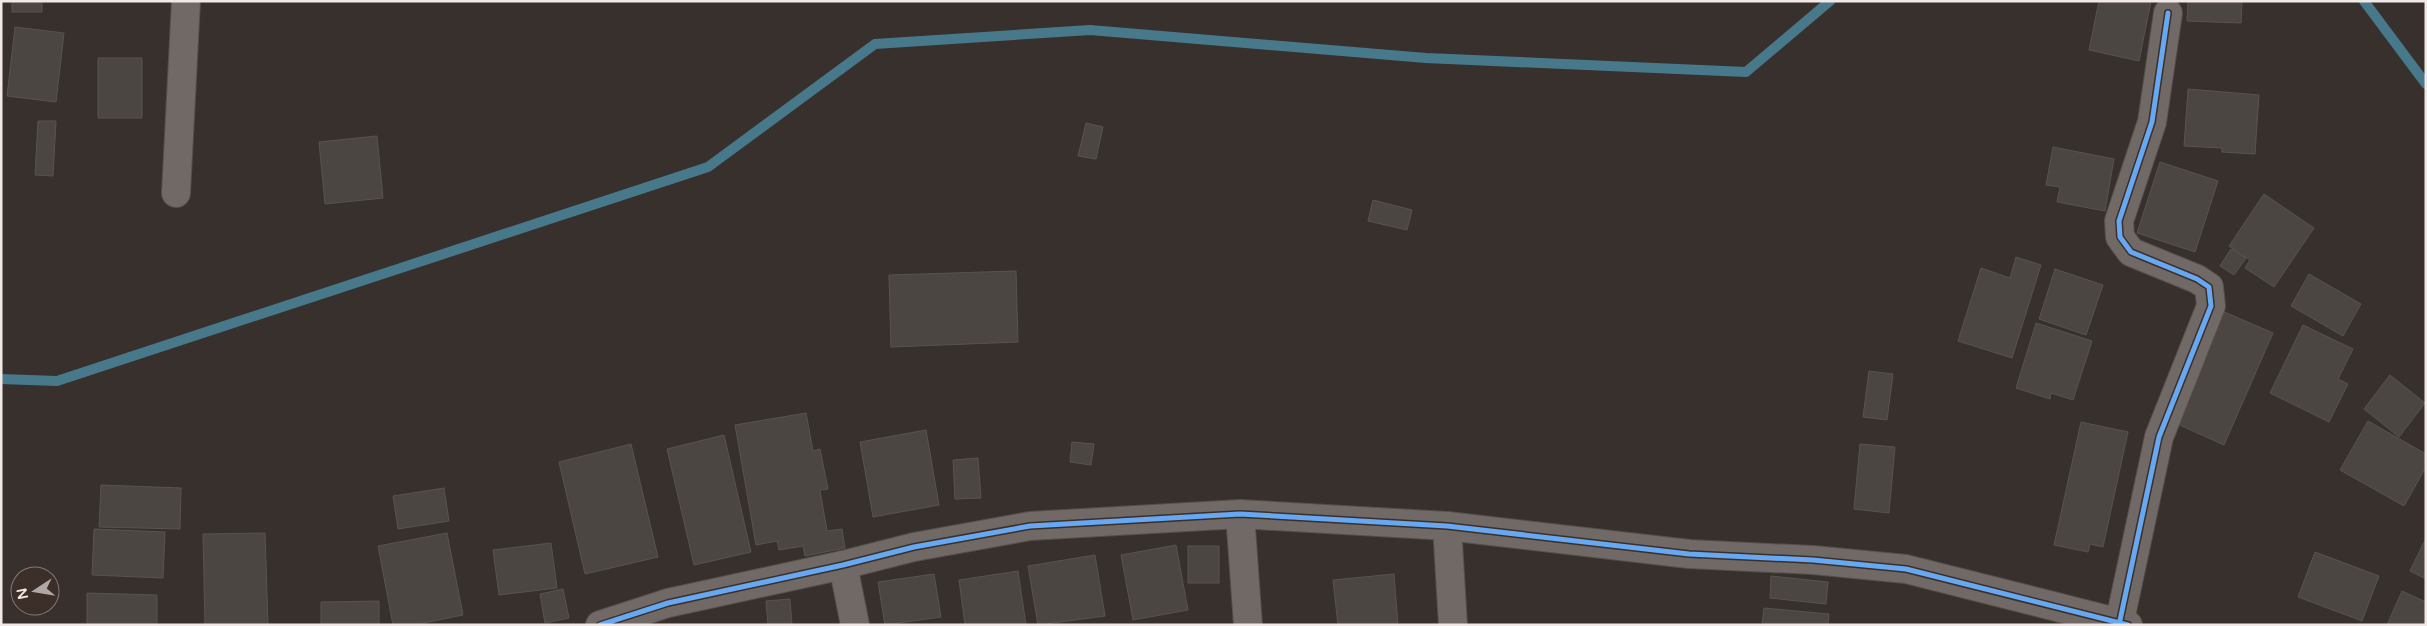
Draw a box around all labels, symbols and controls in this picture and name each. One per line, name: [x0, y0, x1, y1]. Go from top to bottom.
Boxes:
north arrow: [10, 566, 60, 616]
text: N: [13, 586, 32, 601]

